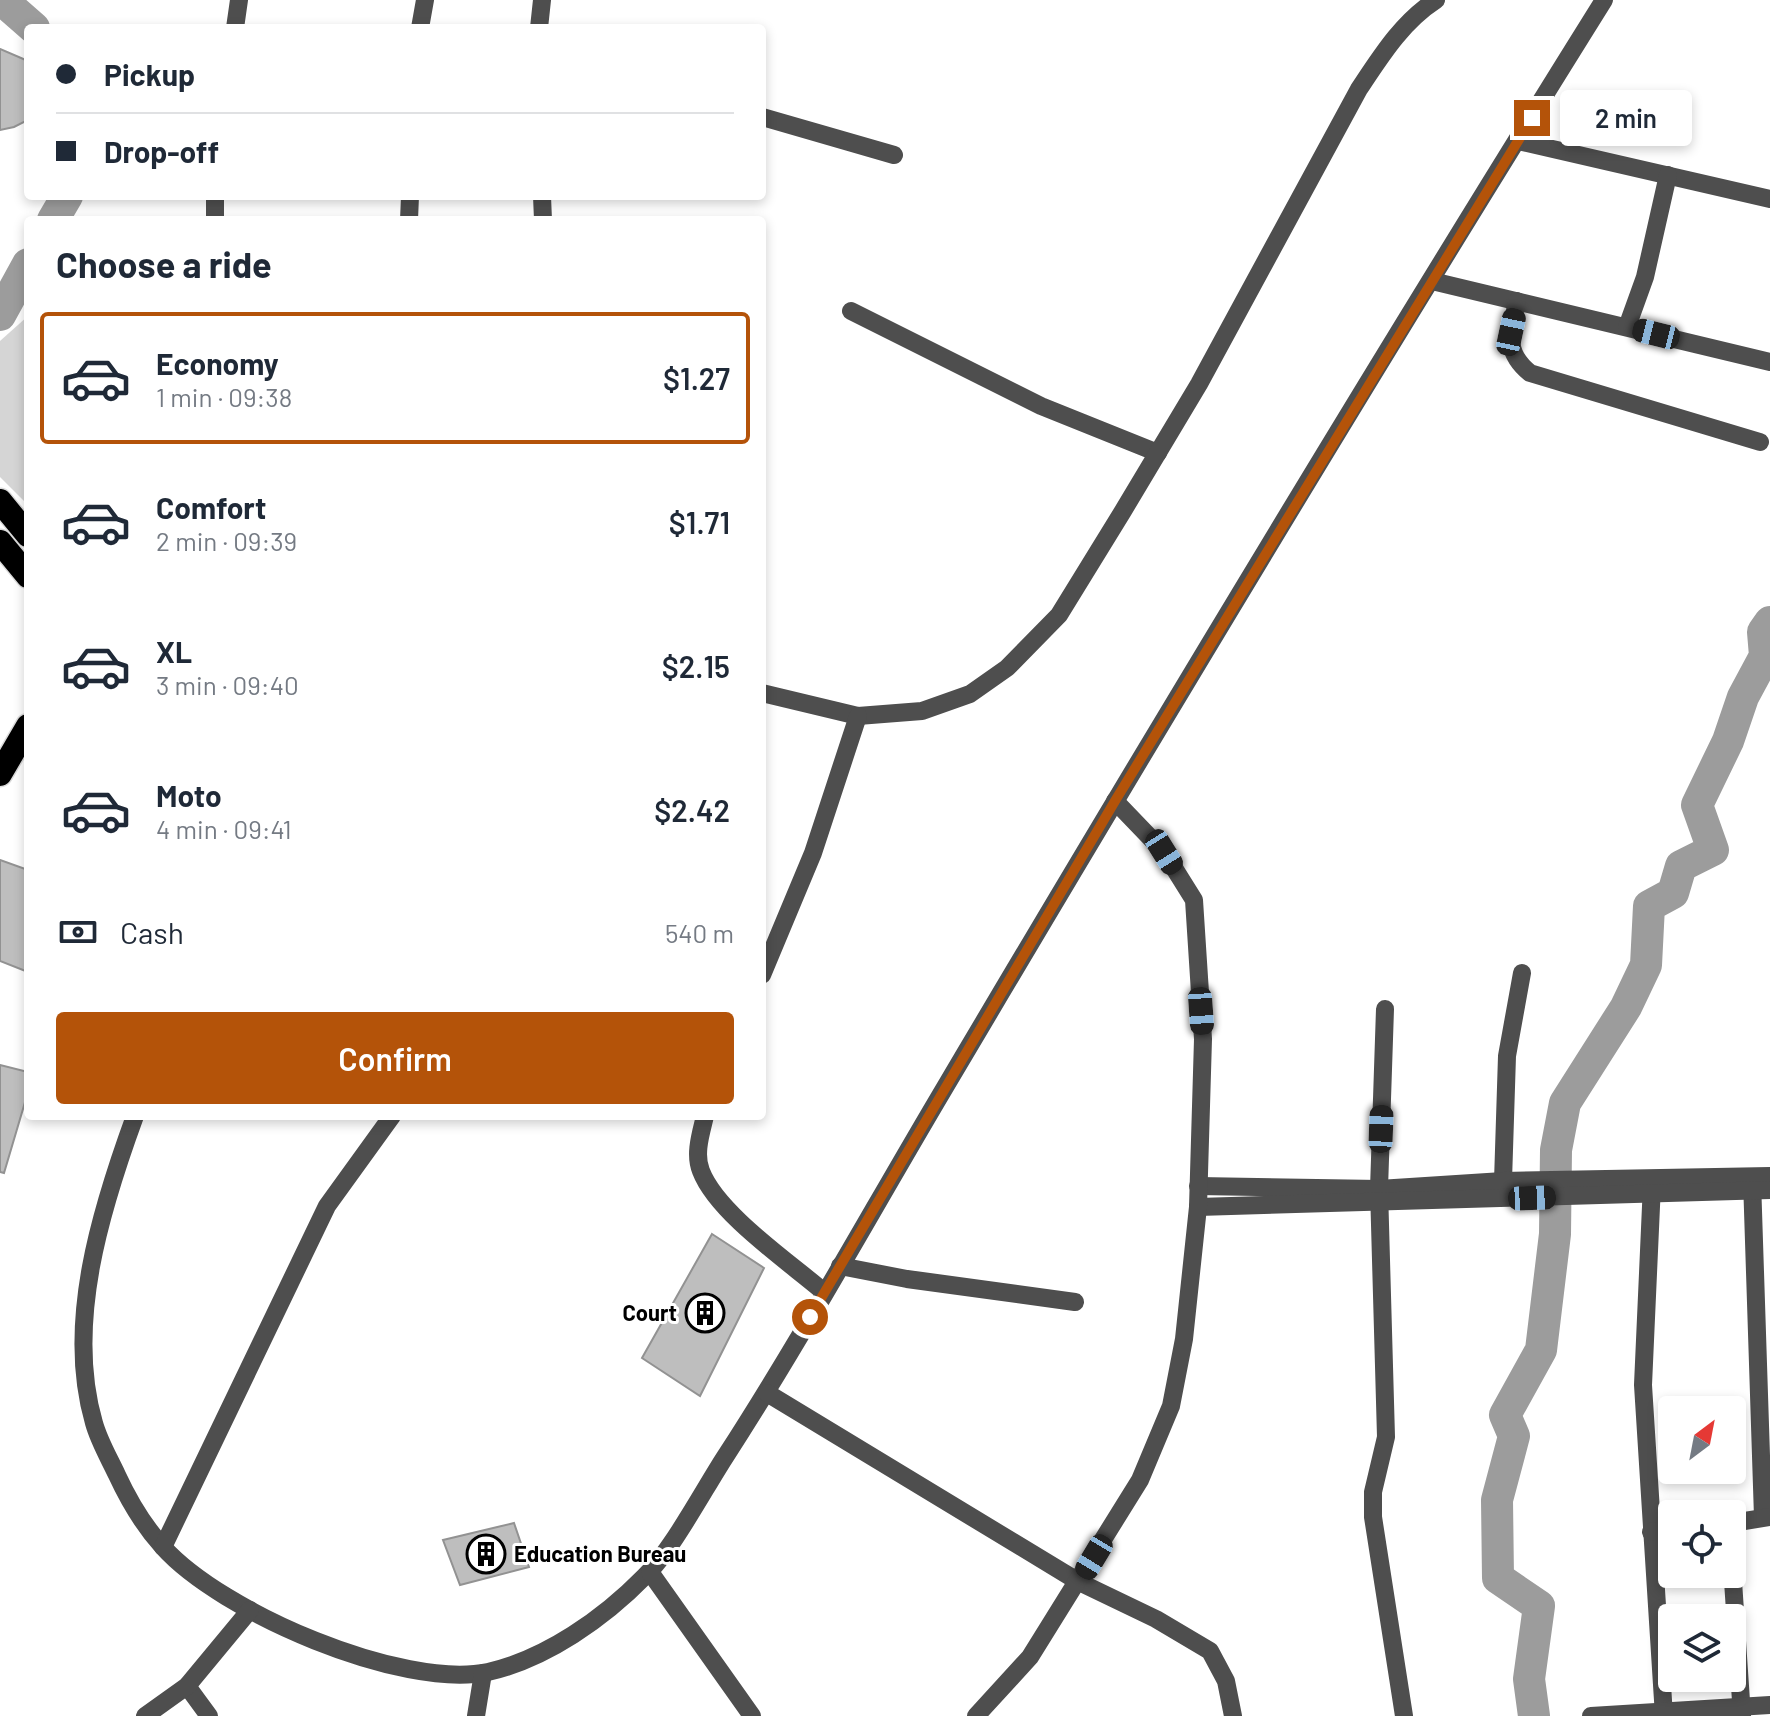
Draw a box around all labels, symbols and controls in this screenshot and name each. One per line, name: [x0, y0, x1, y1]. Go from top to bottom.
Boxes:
text: Pickup: [104, 56, 195, 92]
callout: 2 min: [1560, 90, 1692, 146]
route end: [1514, 100, 1550, 136]
text: 2 min: [1595, 102, 1657, 133]
text: Drop-off: [104, 133, 219, 169]
text: Choose a ride: [56, 242, 272, 285]
car: [1494, 306, 1528, 358]
car: [1630, 317, 1682, 351]
icon: car: [60, 342, 132, 414]
text: Economy: [156, 345, 279, 381]
text: $1.27: [663, 360, 730, 396]
text: 1 min · 09:38: [156, 381, 292, 412]
icon: car: [60, 486, 132, 558]
text: Comfort: [156, 489, 266, 525]
text: $1.71: [669, 504, 730, 540]
text: 2 min · 09:39: [156, 525, 297, 556]
icon: car: [60, 630, 132, 702]
text: XL: [156, 633, 192, 669]
text: $2.15: [662, 648, 730, 684]
text: 3 min · 09:40: [156, 669, 299, 700]
icon: car: [60, 774, 132, 846]
text: Moto: [156, 777, 222, 813]
text: $2.42: [654, 792, 730, 828]
text: 4 min · 09:41: [156, 813, 292, 844]
car: [1141, 825, 1187, 879]
icon: cash: [56, 910, 100, 954]
text: Cash: [120, 914, 184, 950]
text: 540 m: [665, 917, 734, 948]
car: [1187, 986, 1215, 1036]
button: Confirm: [56, 1012, 734, 1104]
car: [1368, 1105, 1394, 1153]
car: [1508, 1185, 1556, 1211]
building icon: Court: [684, 1292, 726, 1334]
place label: Court: [622, 1299, 677, 1325]
route start: [792, 1299, 828, 1335]
north arrow: [1658, 1396, 1746, 1484]
map controls: [1658, 1396, 1746, 1692]
button: locate: [1658, 1500, 1746, 1588]
car: [1071, 1530, 1117, 1584]
building icon: Education Bureau: [465, 1533, 507, 1575]
place label: Education Bureau: [514, 1540, 686, 1566]
button: layers: [1658, 1604, 1746, 1692]

